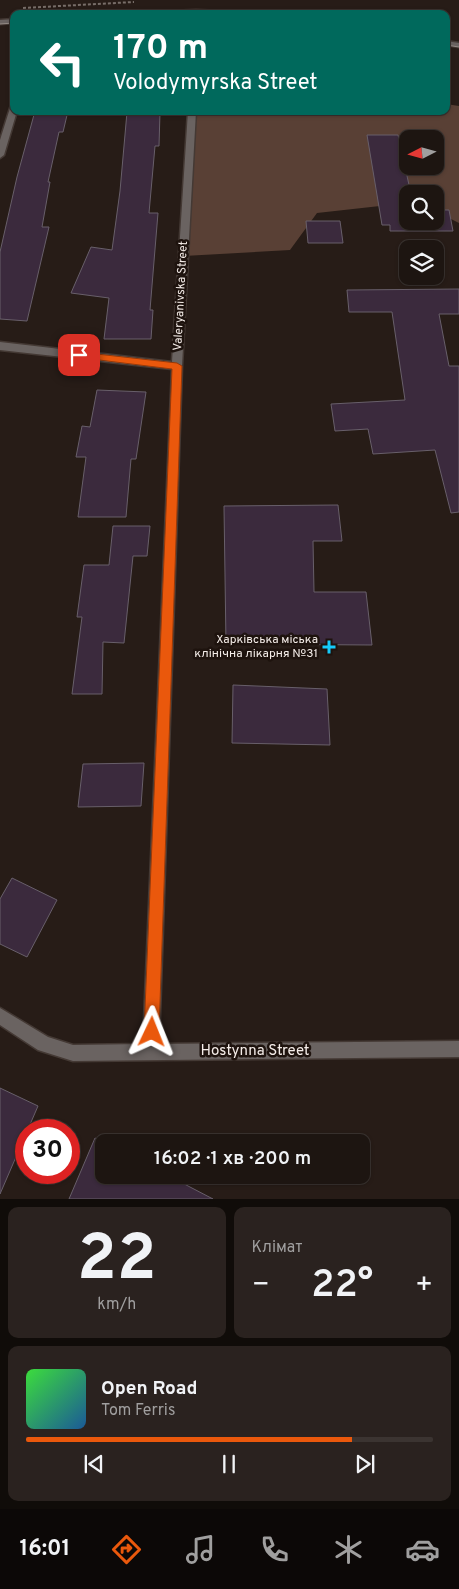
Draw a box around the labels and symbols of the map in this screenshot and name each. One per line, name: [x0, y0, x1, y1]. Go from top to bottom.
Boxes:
north arrow: [399, 130, 444, 175]
street label: Valeryanivska Street: [170, 241, 192, 351]
pin: [58, 334, 100, 376]
place label: Харківська міська клінічна лікарня №31: [194, 632, 318, 662]
marker: Харківська міська клінічна лікарня №31: [322, 640, 336, 654]
position arrow: [125, 1005, 177, 1057]
street label: Hostynna Street: [201, 1042, 310, 1061]
speed limit sign: 30: [15, 1119, 80, 1184]

